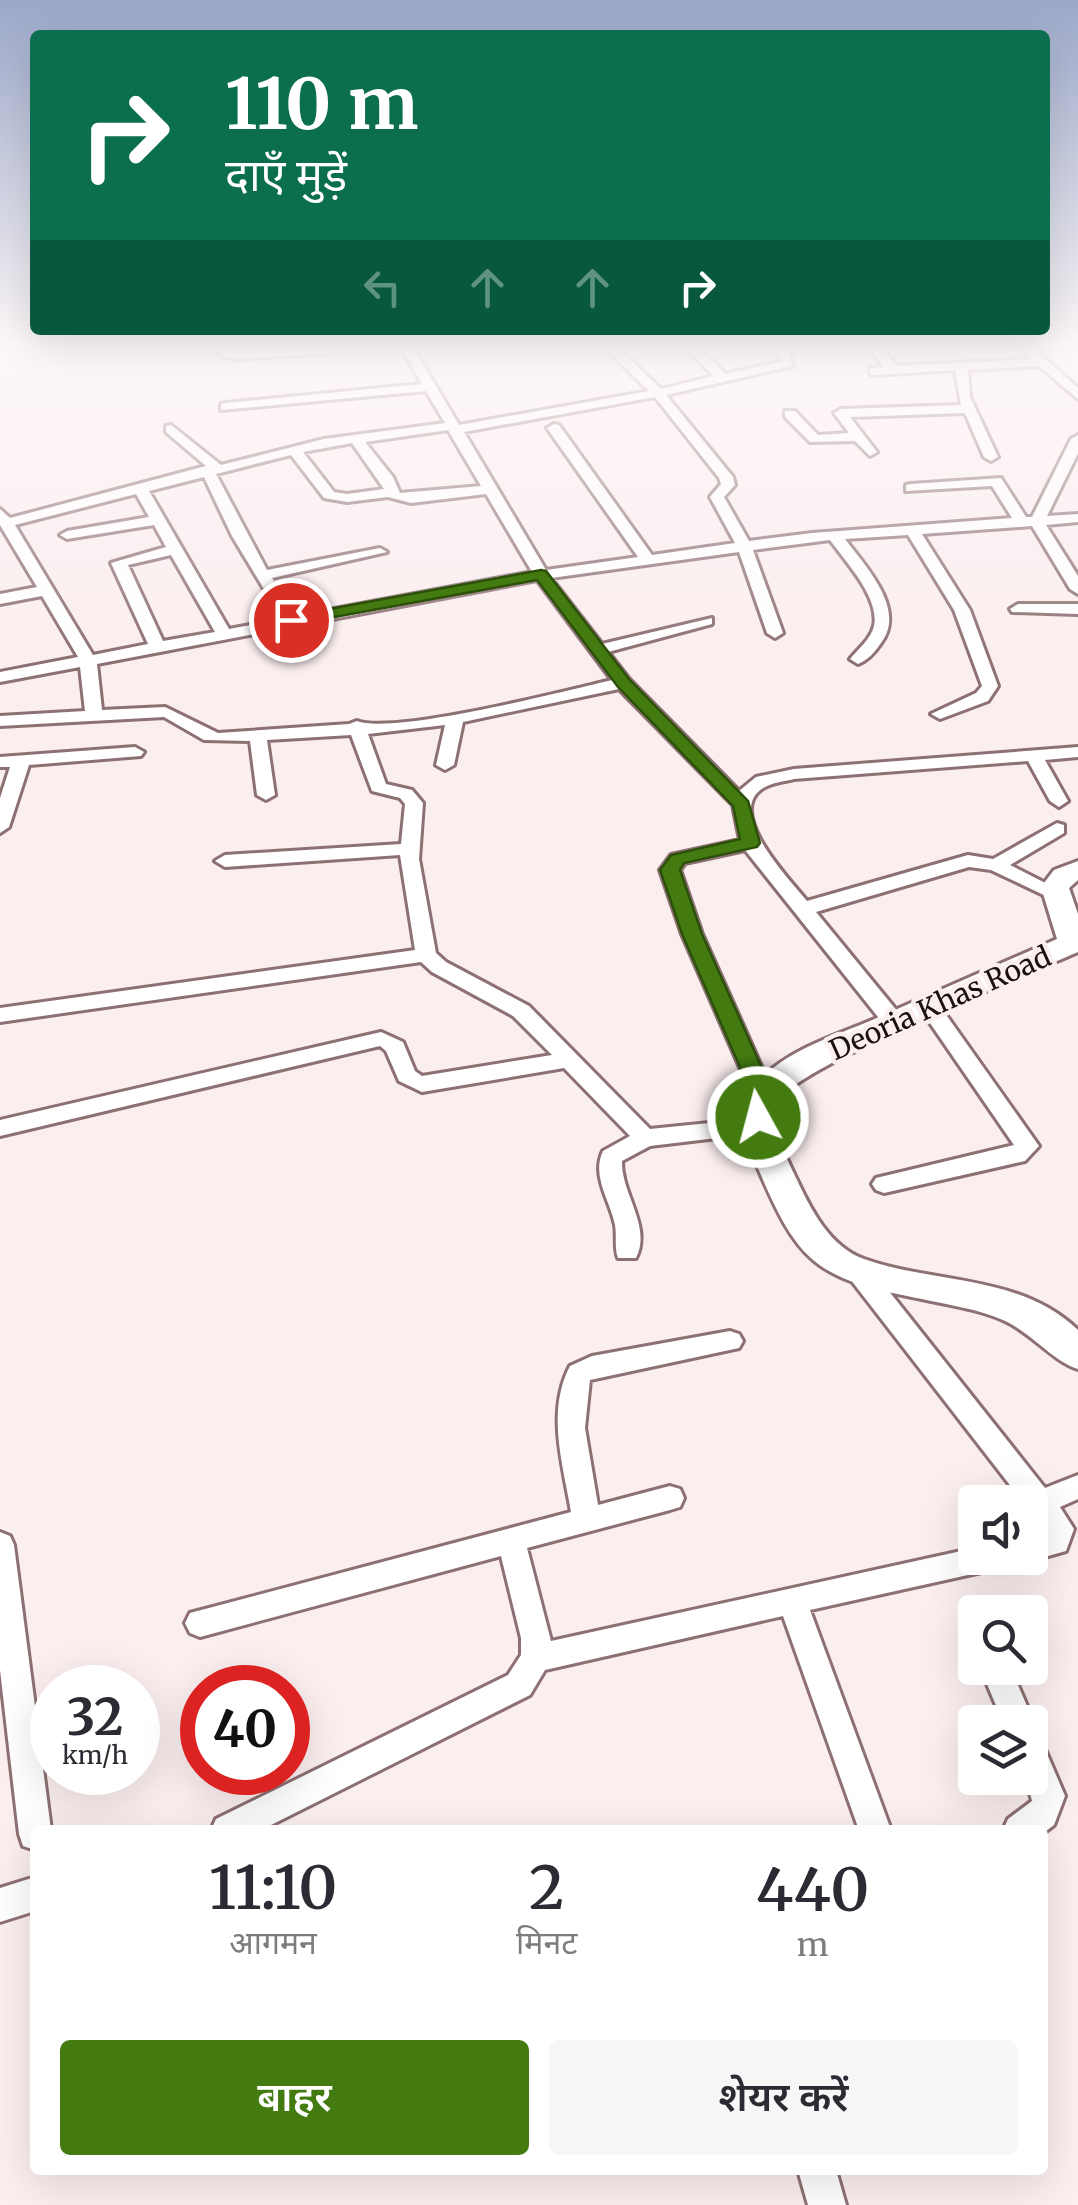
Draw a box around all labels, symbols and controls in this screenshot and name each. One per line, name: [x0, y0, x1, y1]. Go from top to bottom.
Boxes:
text: 110 m: [225, 60, 418, 148]
icon: right: [60, 70, 190, 200]
text: दाएँ मुड़ें: [225, 147, 347, 203]
icon: left: [355, 260, 410, 315]
icon: ahead: [460, 260, 515, 315]
icon: ahead: [565, 260, 620, 315]
icon: right: [670, 260, 725, 315]
pin: [249, 578, 334, 663]
icon: arrive: [264, 593, 319, 648]
street label: Deoria Khas Road: [824, 938, 1056, 1068]
position arrow: [706, 1065, 810, 1169]
map controls: [958, 1485, 1048, 1795]
button: sound: [958, 1485, 1048, 1575]
button: search: [958, 1595, 1048, 1685]
speed limit sign: 40: [180, 1665, 310, 1795]
text: 32: [67, 1686, 123, 1749]
button: layers: [958, 1705, 1048, 1795]
text: km/h: [62, 1739, 128, 1771]
text: 11:10: [209, 1850, 337, 1925]
text: 2: [529, 1850, 565, 1925]
text: 440: [756, 1852, 869, 1927]
text: आगमन: [229, 1923, 317, 1963]
text: मिनट: [516, 1923, 577, 1963]
text: m: [797, 1925, 829, 1965]
button: बाहर: [60, 2040, 529, 2155]
button: शेयर करें: [549, 2040, 1018, 2155]

